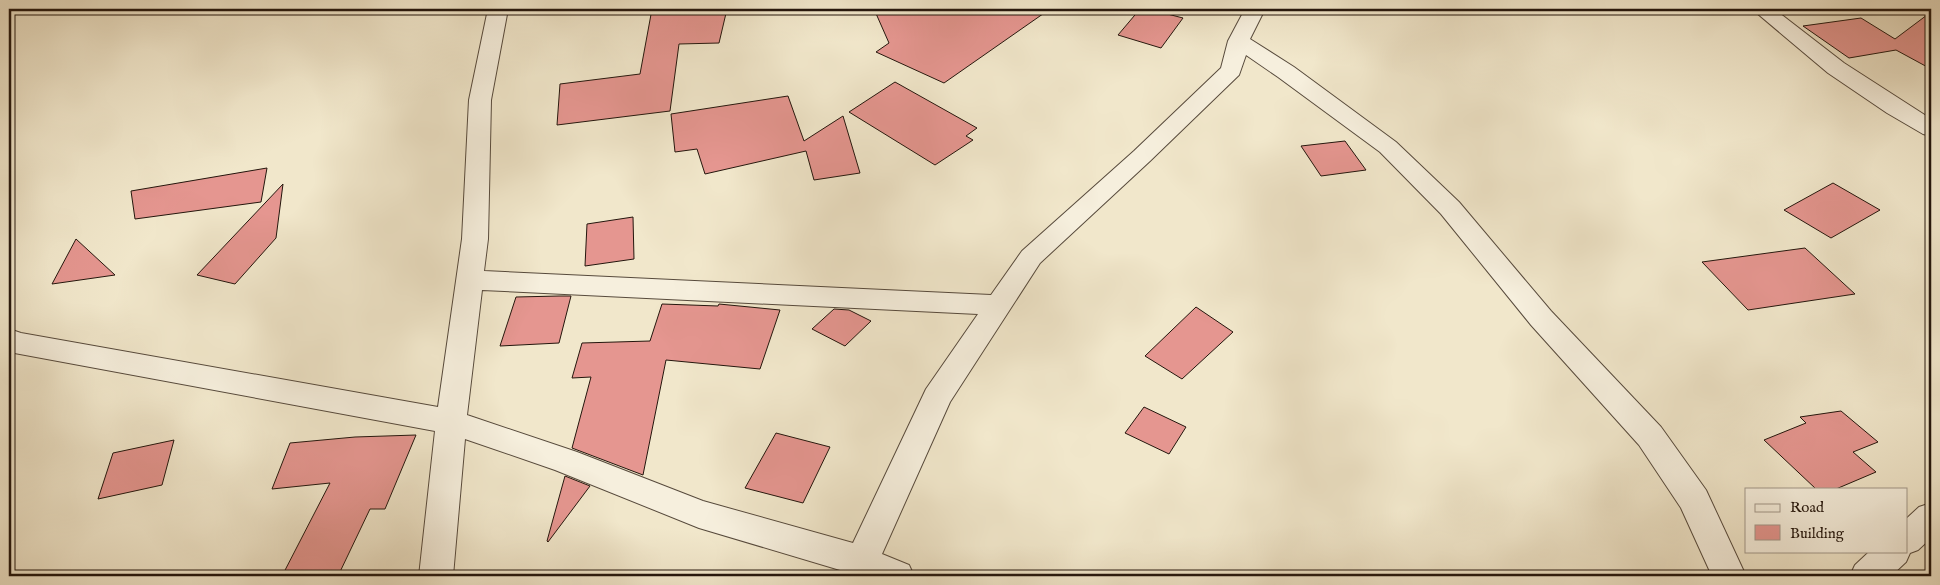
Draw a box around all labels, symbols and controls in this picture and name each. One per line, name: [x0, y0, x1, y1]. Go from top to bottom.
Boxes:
legend: [1745, 488, 1908, 552]
text: Road: [1790, 498, 1825, 517]
text: Building: [1790, 524, 1845, 543]

